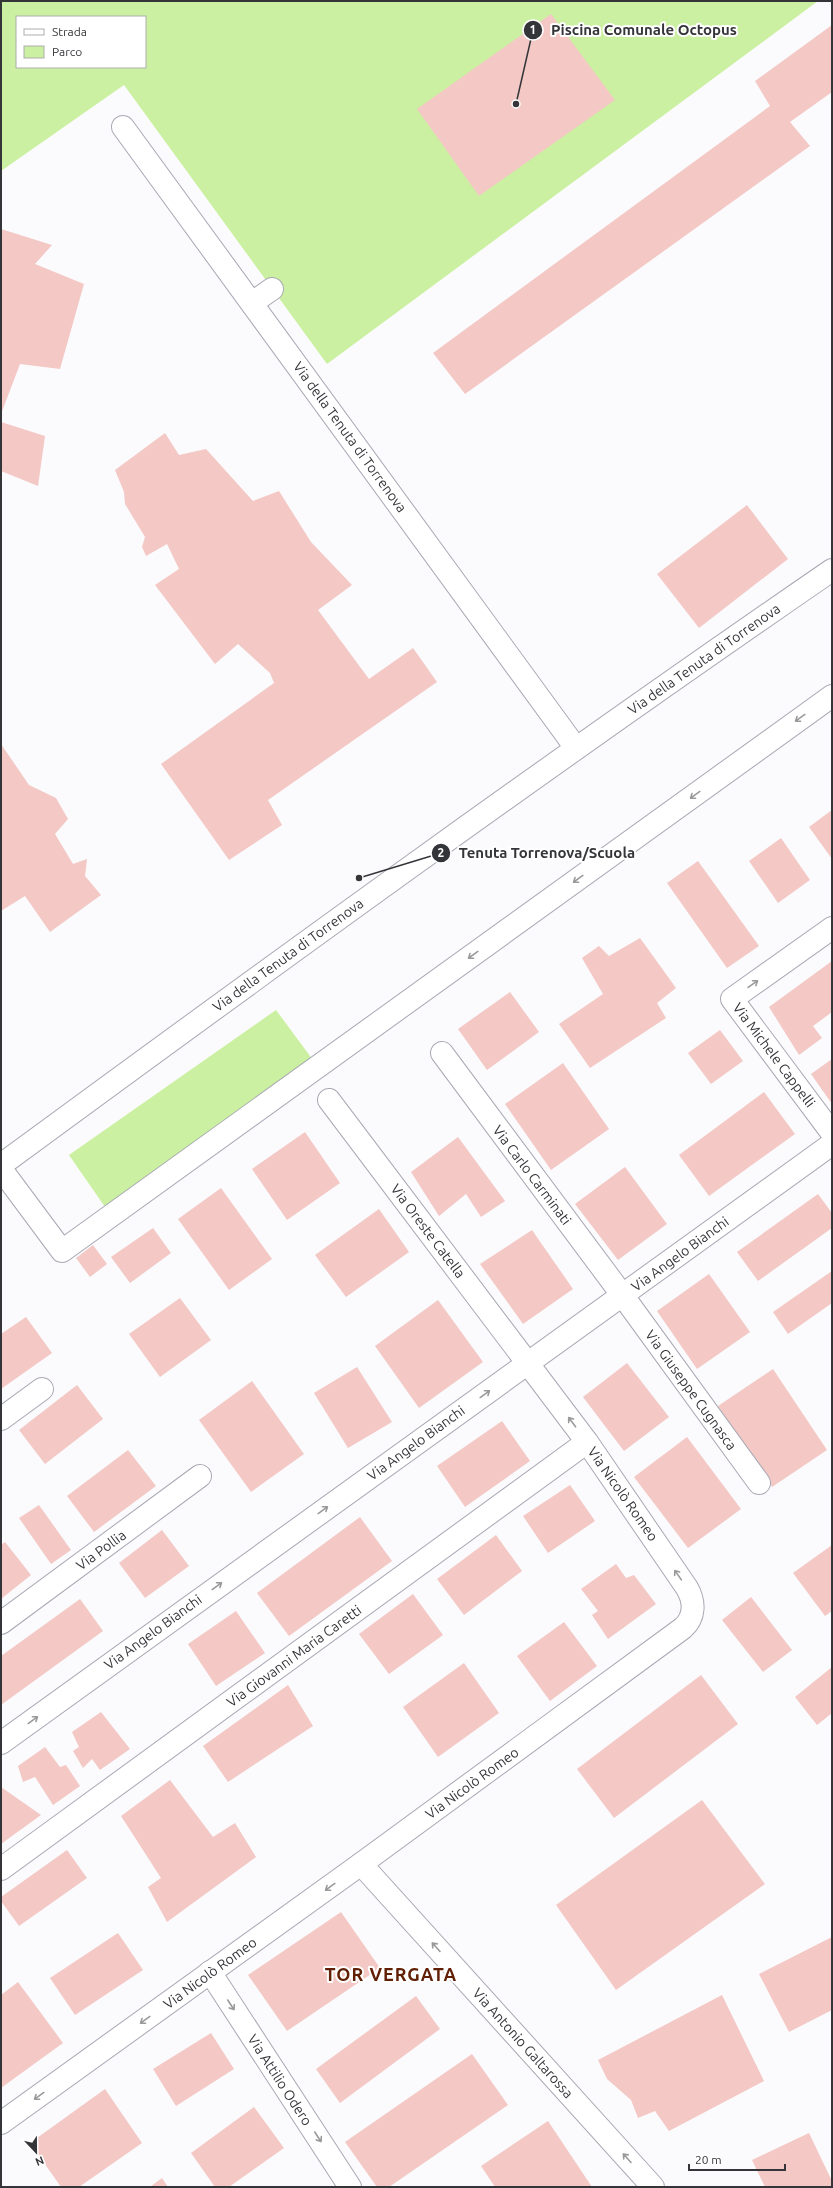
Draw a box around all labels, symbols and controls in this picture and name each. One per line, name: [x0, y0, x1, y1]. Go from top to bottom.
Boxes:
legend: [16, 16, 146, 68]
callout: Piscina Comunale Octopus: [523, 16, 745, 43]
text: Piscina Comunale Octopus: [551, 21, 737, 38]
text: 1: [530, 23, 536, 36]
text: Strada: [52, 25, 87, 38]
text: Parco: [52, 45, 82, 58]
street label: Via della Tenuta di Torrenova: [290, 359, 410, 515]
street label: Via della Tenuta di Torrenova: [625, 600, 783, 718]
one-way arrow: [795, 714, 806, 723]
one-way arrow: [690, 790, 701, 799]
callout: Tenuta Torrenova/Scuola: [431, 840, 644, 867]
text: Tenuta Torrenova/Scuola: [459, 844, 635, 861]
text: 2: [438, 846, 445, 859]
one-way arrow: [573, 875, 584, 883]
street label: Via della Tenuta di Torrenova: [210, 895, 366, 1015]
one-way arrow: [467, 951, 478, 959]
one-way arrow: [747, 980, 758, 988]
street label: Via Michele Cappelli: [730, 1000, 818, 1110]
street label: Via Carlo Carminati: [490, 1122, 574, 1228]
street label: Via Oreste Catella: [388, 1181, 468, 1281]
street label: Via Angelo Bianchi: [628, 1213, 732, 1295]
street label: Via Giuseppe Cugnasca: [642, 1327, 740, 1453]
one-way arrow: [479, 1390, 490, 1398]
street label: Via Angelo Bianchi: [364, 1402, 468, 1484]
one-way arrow: [568, 1417, 576, 1428]
street label: Via Nicolò Romeo: [585, 1444, 661, 1544]
one-way arrow: [317, 1506, 328, 1515]
street label: Via Pollia: [73, 1527, 129, 1573]
one-way arrow: [674, 1570, 682, 1581]
one-way arrow: [211, 1582, 222, 1590]
street label: Via Angelo Bianchi: [101, 1591, 205, 1673]
street label: Via Giovanni Maria Caretti: [224, 1602, 364, 1710]
one-way arrow: [27, 1716, 38, 1724]
street label: Via Nicolò Romeo: [422, 1744, 522, 1822]
one-way arrow: [324, 1882, 335, 1891]
street label: Via Nicolò Romeo: [160, 1934, 260, 2012]
one-way arrow: [432, 1942, 441, 1952]
district label: TOR VERGATA: [325, 1964, 457, 1984]
street label: Via Antonio Galtarossa: [469, 1985, 577, 2101]
one-way arrow: [228, 1999, 236, 2011]
one-way arrow: [139, 2016, 150, 2024]
street label: Via Attilio Odero: [245, 2031, 315, 2129]
one-way arrow: [34, 2092, 45, 2100]
one-way arrow: [314, 2131, 322, 2142]
north arrow: [16, 2132, 56, 2172]
scale bar: [689, 2146, 785, 2172]
one-way arrow: [622, 2153, 631, 2163]
text: 20 m: [695, 2153, 722, 2166]
text: N: [34, 2154, 46, 2168]

